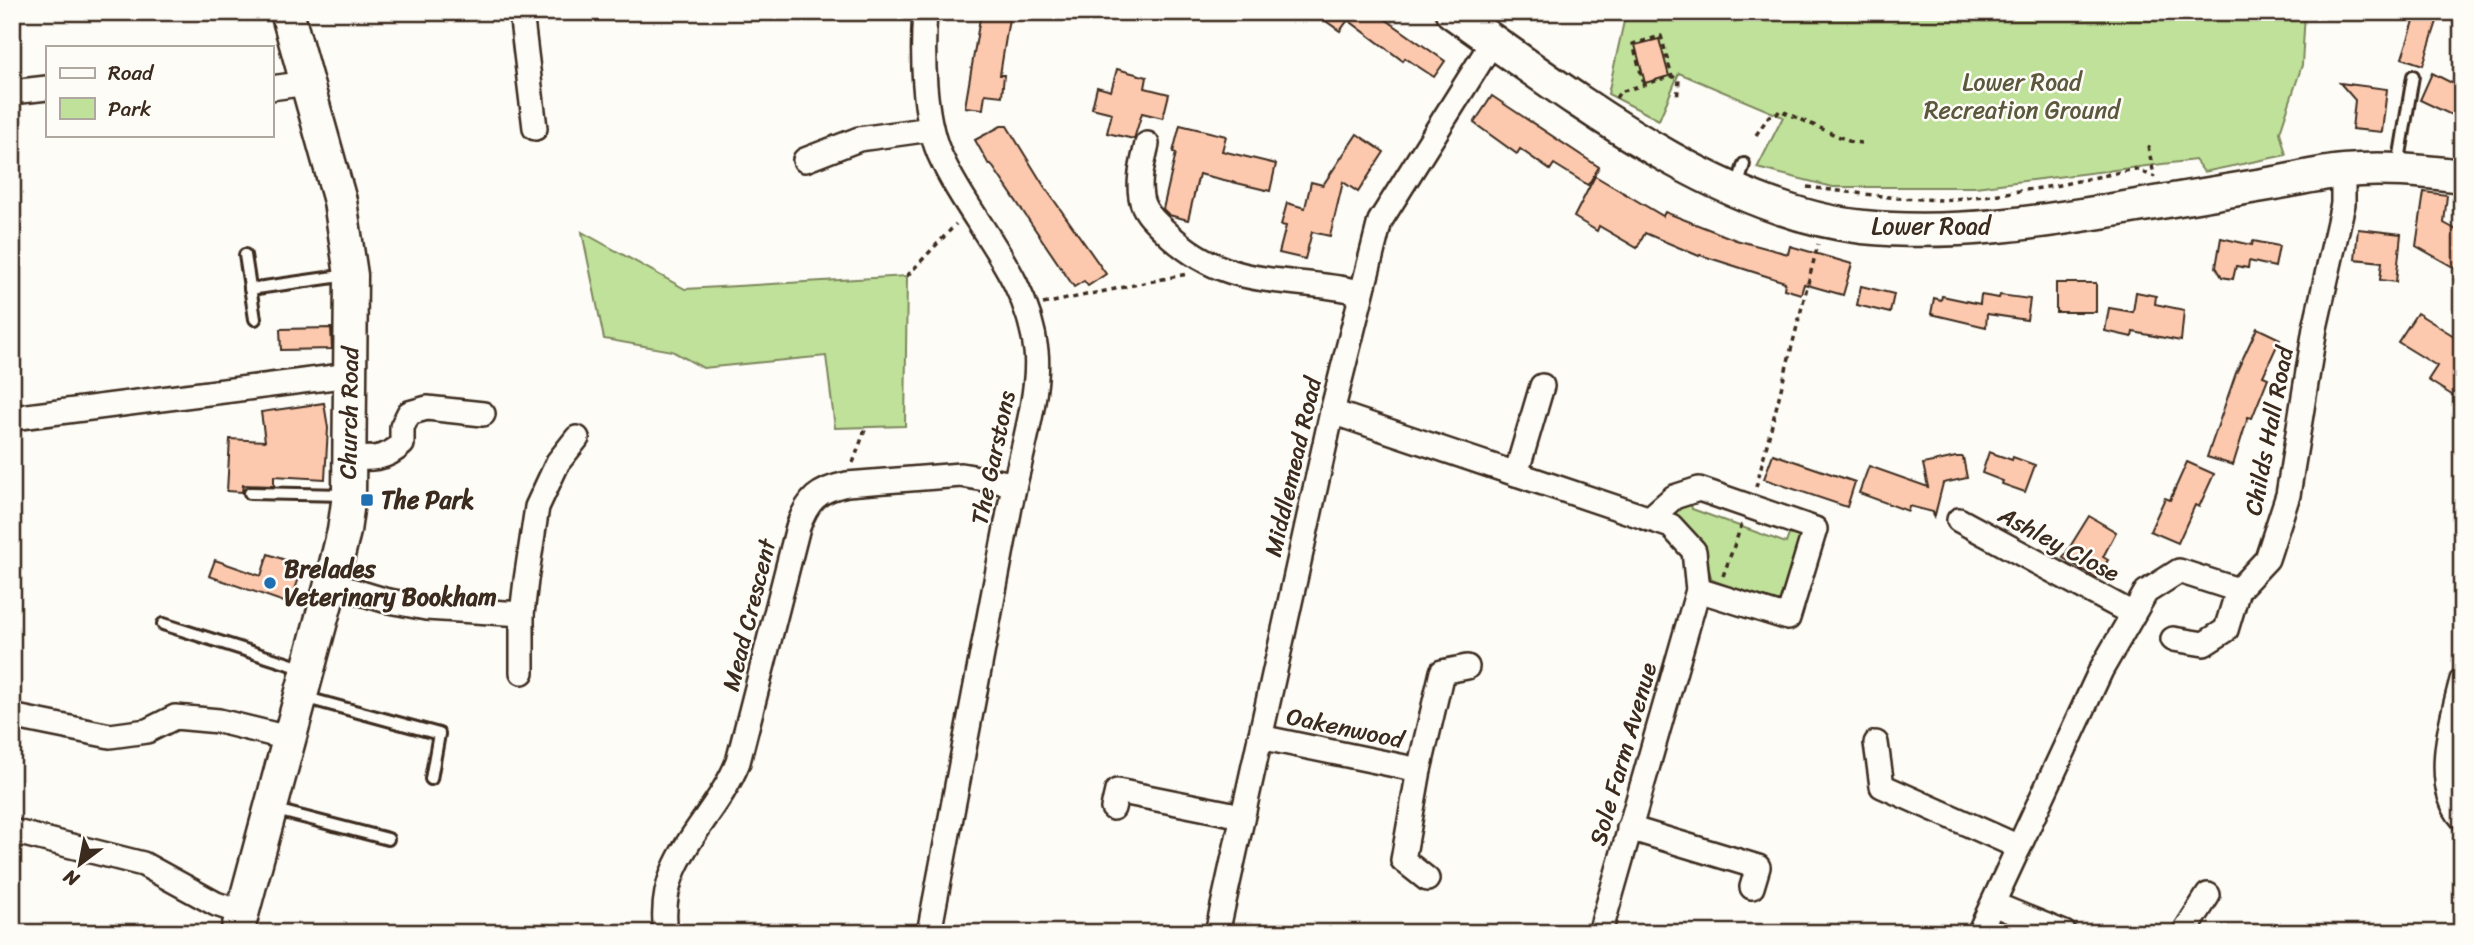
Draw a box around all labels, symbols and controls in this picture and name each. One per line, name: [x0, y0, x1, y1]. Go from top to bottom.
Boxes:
legend: [46, 46, 273, 136]
text: Road: [108, 54, 155, 92]
park label: Lower Road Recreation Ground: [1924, 61, 2122, 131]
text: Park: [108, 90, 151, 128]
street label: Lower Road: [1871, 205, 1992, 247]
street label: Childs Hall Road: [2232, 341, 2306, 519]
street label: Church Road: [327, 345, 371, 480]
street label: Middlemead Road: [1252, 372, 1334, 561]
street label: The Garstons: [958, 387, 1028, 529]
place label: The Park: [381, 479, 474, 521]
marker: The Park: [359, 492, 375, 508]
street label: Ashley Close: [1990, 494, 2128, 594]
street label: Mead Crescent: [710, 533, 789, 696]
place label: Brelades Veterinary Bookham: [284, 548, 497, 618]
marker: Brelades Veterinary Bookham: [262, 575, 278, 591]
street label: Sole Farm Avenue: [1577, 657, 1669, 851]
street label: Oakenwood: [1282, 695, 1410, 761]
north arrow: [46, 830, 116, 900]
text: N: [56, 860, 86, 896]

